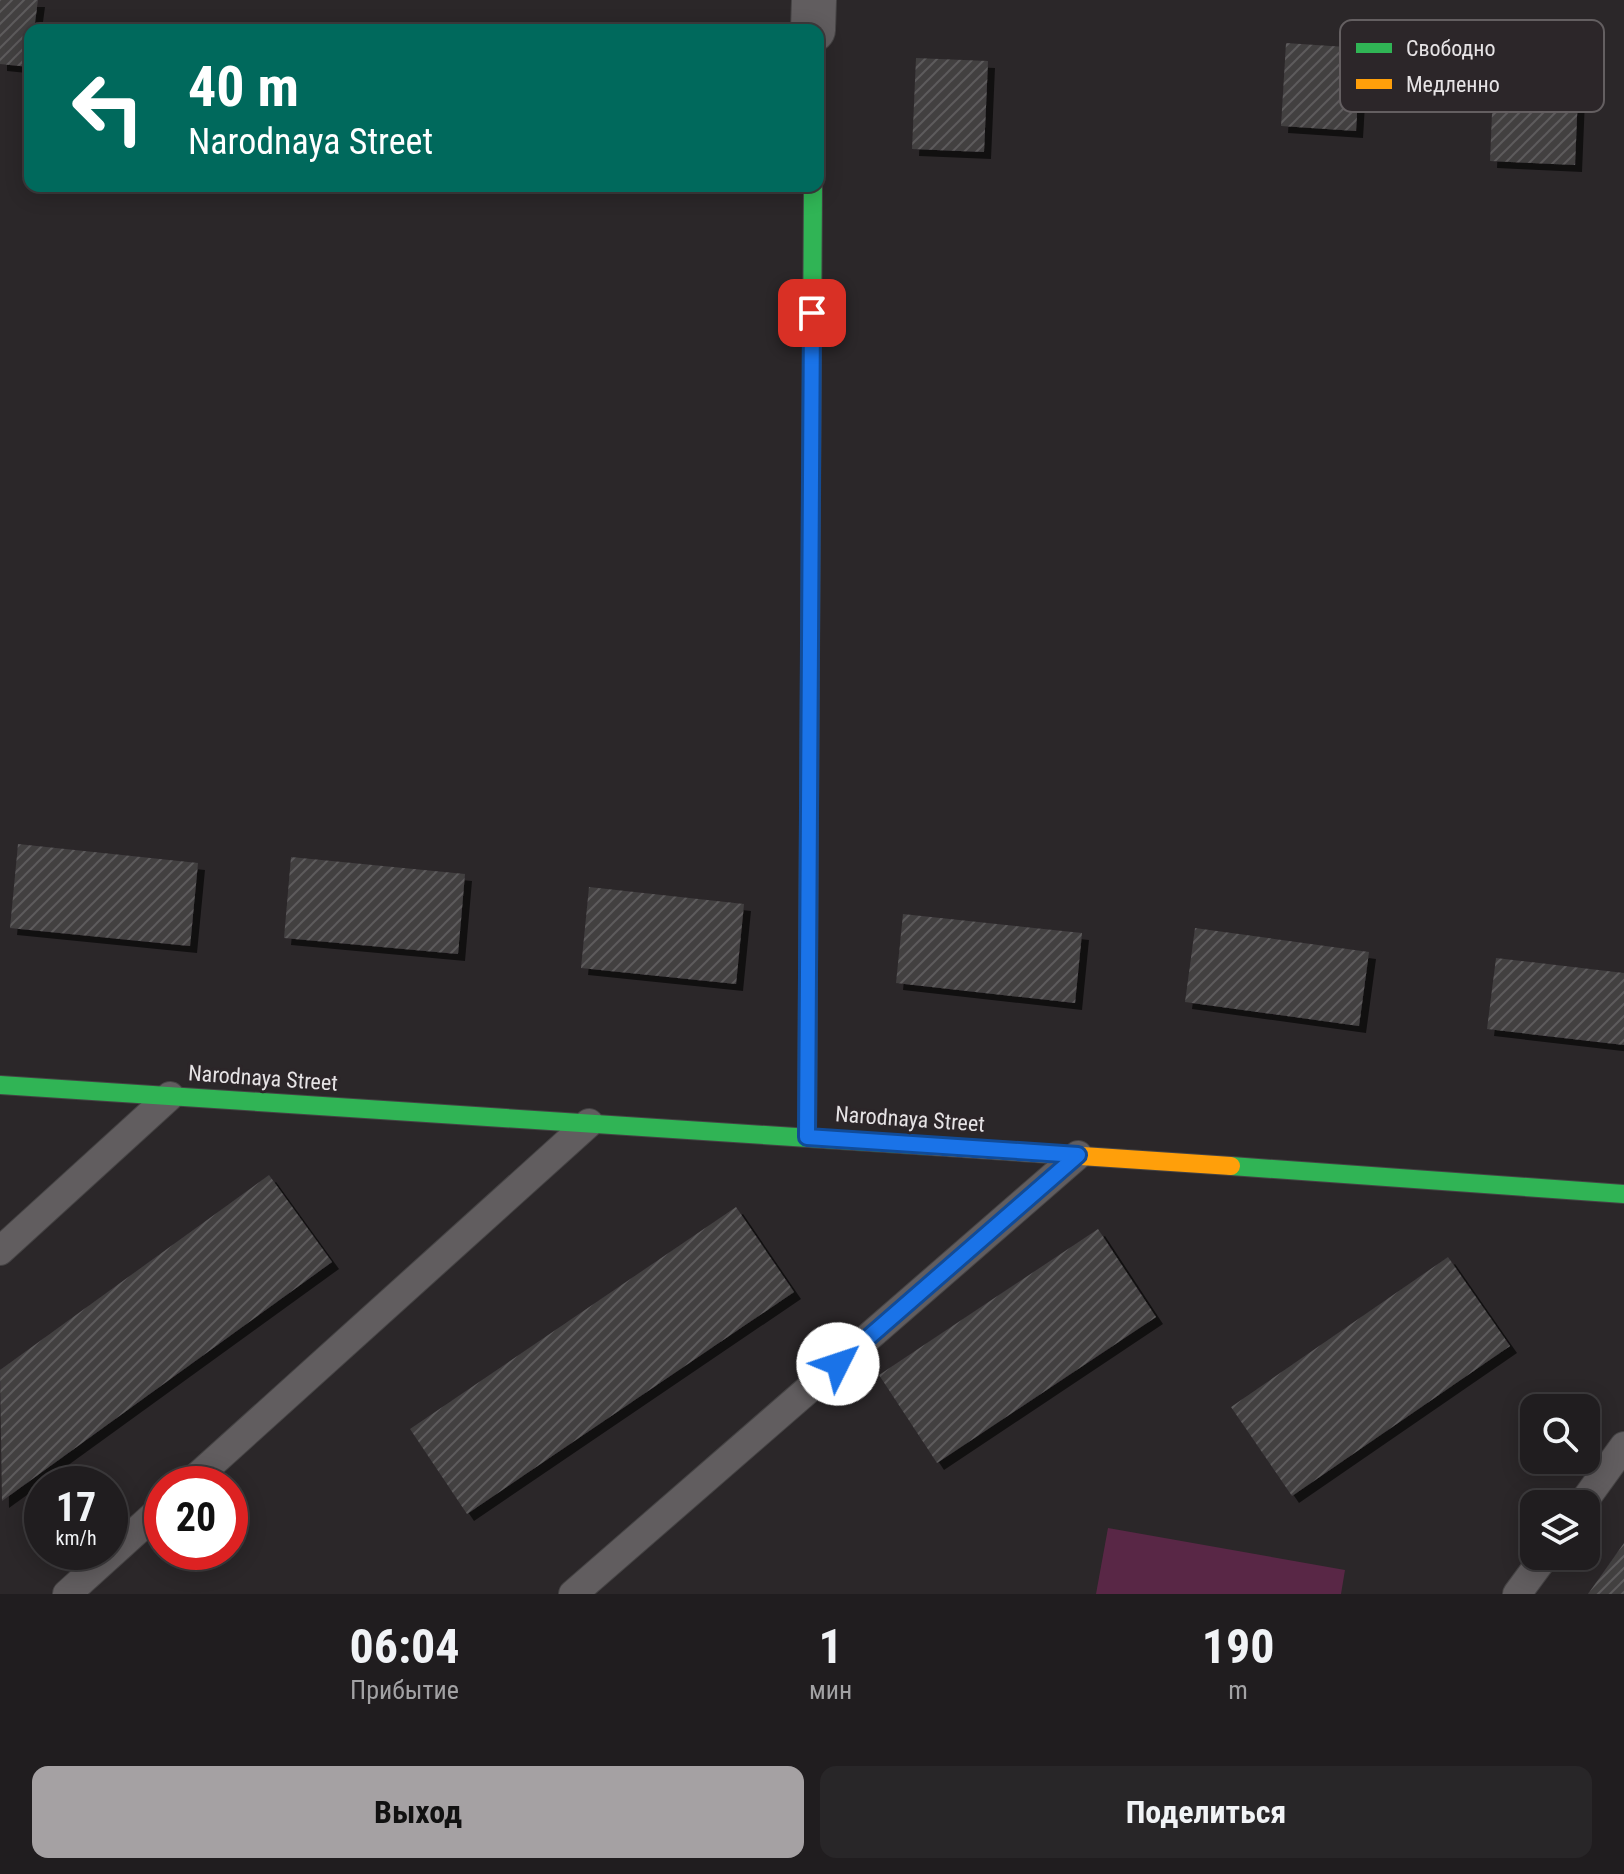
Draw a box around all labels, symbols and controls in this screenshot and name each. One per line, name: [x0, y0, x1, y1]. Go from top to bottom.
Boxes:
legend: [1340, 20, 1604, 112]
text: Свободно: [1406, 36, 1496, 61]
text: 40 m: [188, 54, 299, 120]
icon: left: [56, 56, 160, 160]
text: Медленно: [1406, 72, 1500, 97]
text: Narodnaya Street: [188, 121, 433, 163]
pin: [778, 279, 846, 347]
icon: arrive: [790, 291, 834, 335]
street label: Narodnaya Street: [187, 1060, 339, 1096]
street label: Narodnaya Street: [834, 1101, 986, 1137]
position arrow: [796, 1322, 880, 1406]
map controls: [1520, 1394, 1600, 1570]
button: search: [1520, 1394, 1600, 1474]
speed limit sign: 20: [144, 1466, 248, 1570]
text: 17: [56, 1484, 96, 1531]
button: layers: [1520, 1490, 1600, 1570]
text: km/h: [55, 1526, 97, 1550]
text: 06:04: [349, 1618, 460, 1675]
text: 1: [819, 1618, 843, 1675]
text: 190: [1202, 1618, 1275, 1675]
text: Прибытие: [350, 1675, 459, 1705]
text: мин: [809, 1675, 852, 1705]
text: m: [1228, 1675, 1248, 1705]
button: Выход: [32, 1766, 804, 1858]
button: Поделиться: [820, 1766, 1592, 1858]

